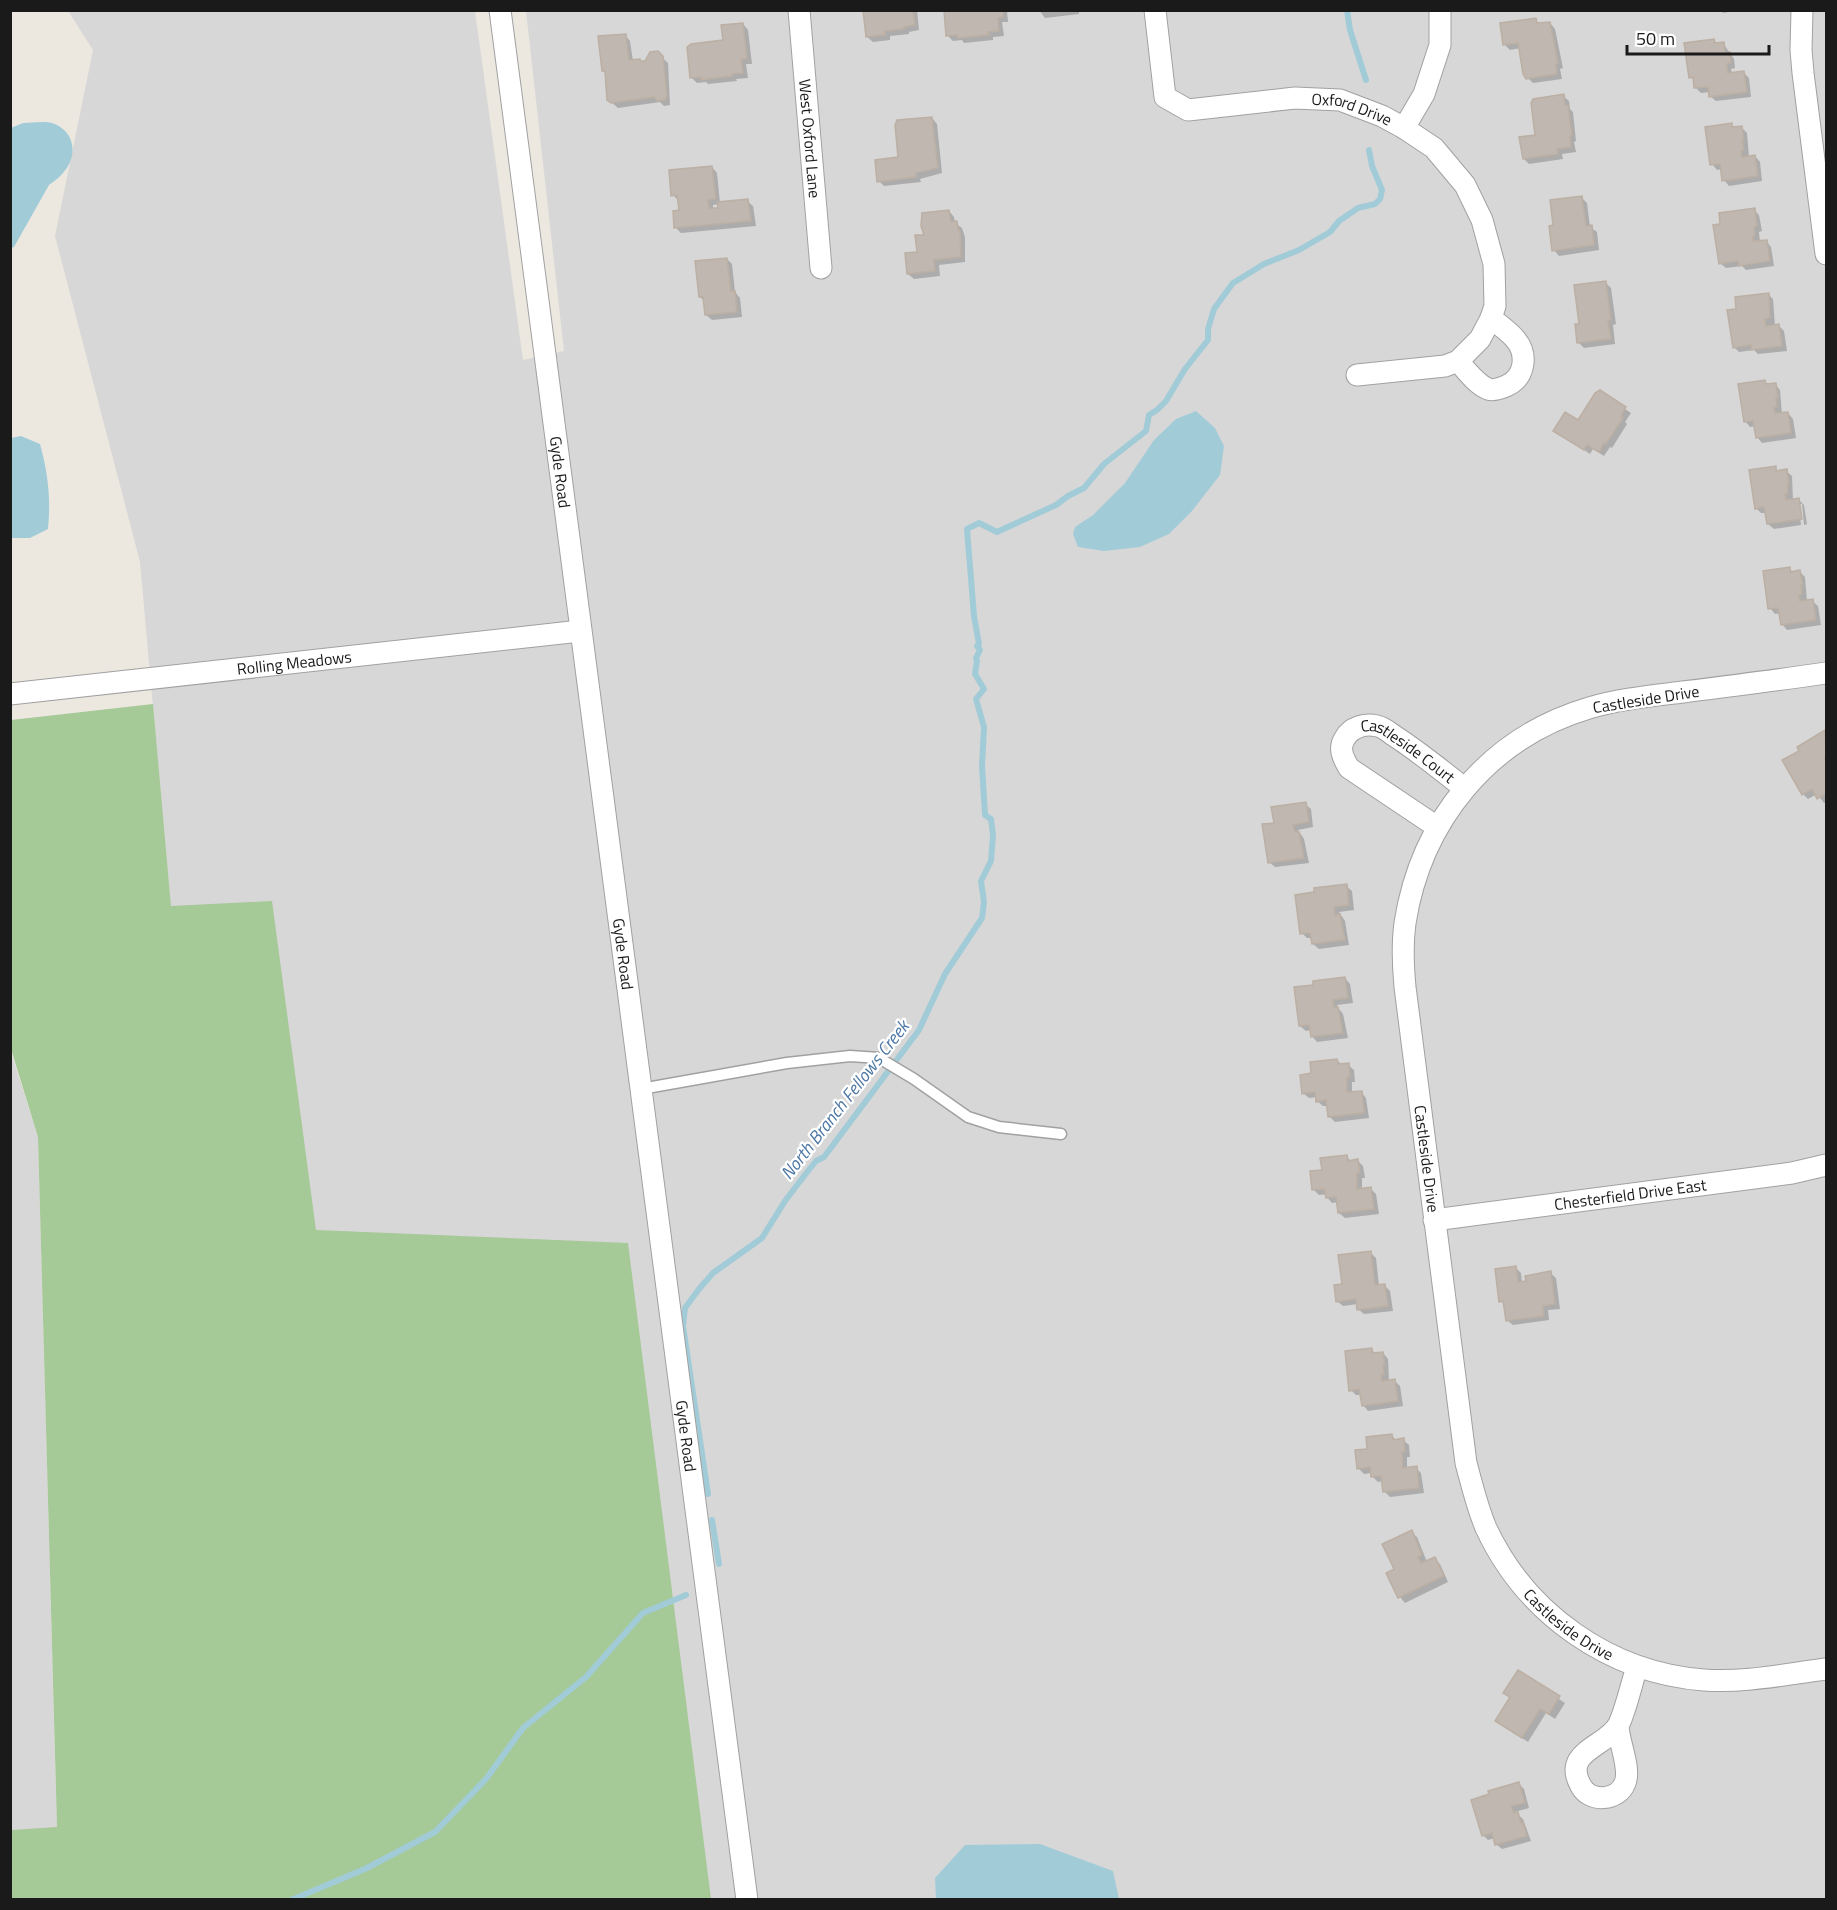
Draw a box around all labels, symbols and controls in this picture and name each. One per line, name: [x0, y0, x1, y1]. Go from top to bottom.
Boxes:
scale bar: [1627, 18, 1770, 56]
text: 50 m: [1636, 25, 1675, 52]
street label: West Oxford Lane: [793, 78, 827, 199]
street label: Oxford Drive: [1311, 87, 1397, 131]
street label: Gyde Road: [544, 435, 577, 509]
street label: Rolling Meadows: [236, 644, 353, 681]
street label: Castleside Drive: [1591, 679, 1701, 719]
street label: Castleside Court: [1359, 713, 1461, 789]
street label: Gyde Road: [607, 917, 640, 991]
water label: North Branch Fellows Creek: [774, 1013, 917, 1185]
street label: Castleside Drive: [1408, 1104, 1446, 1214]
street label: Chesterfield Drive East: [1553, 1172, 1708, 1216]
street label: Gyde Road: [670, 1399, 703, 1473]
street label: Castleside Drive: [1518, 1583, 1618, 1666]

